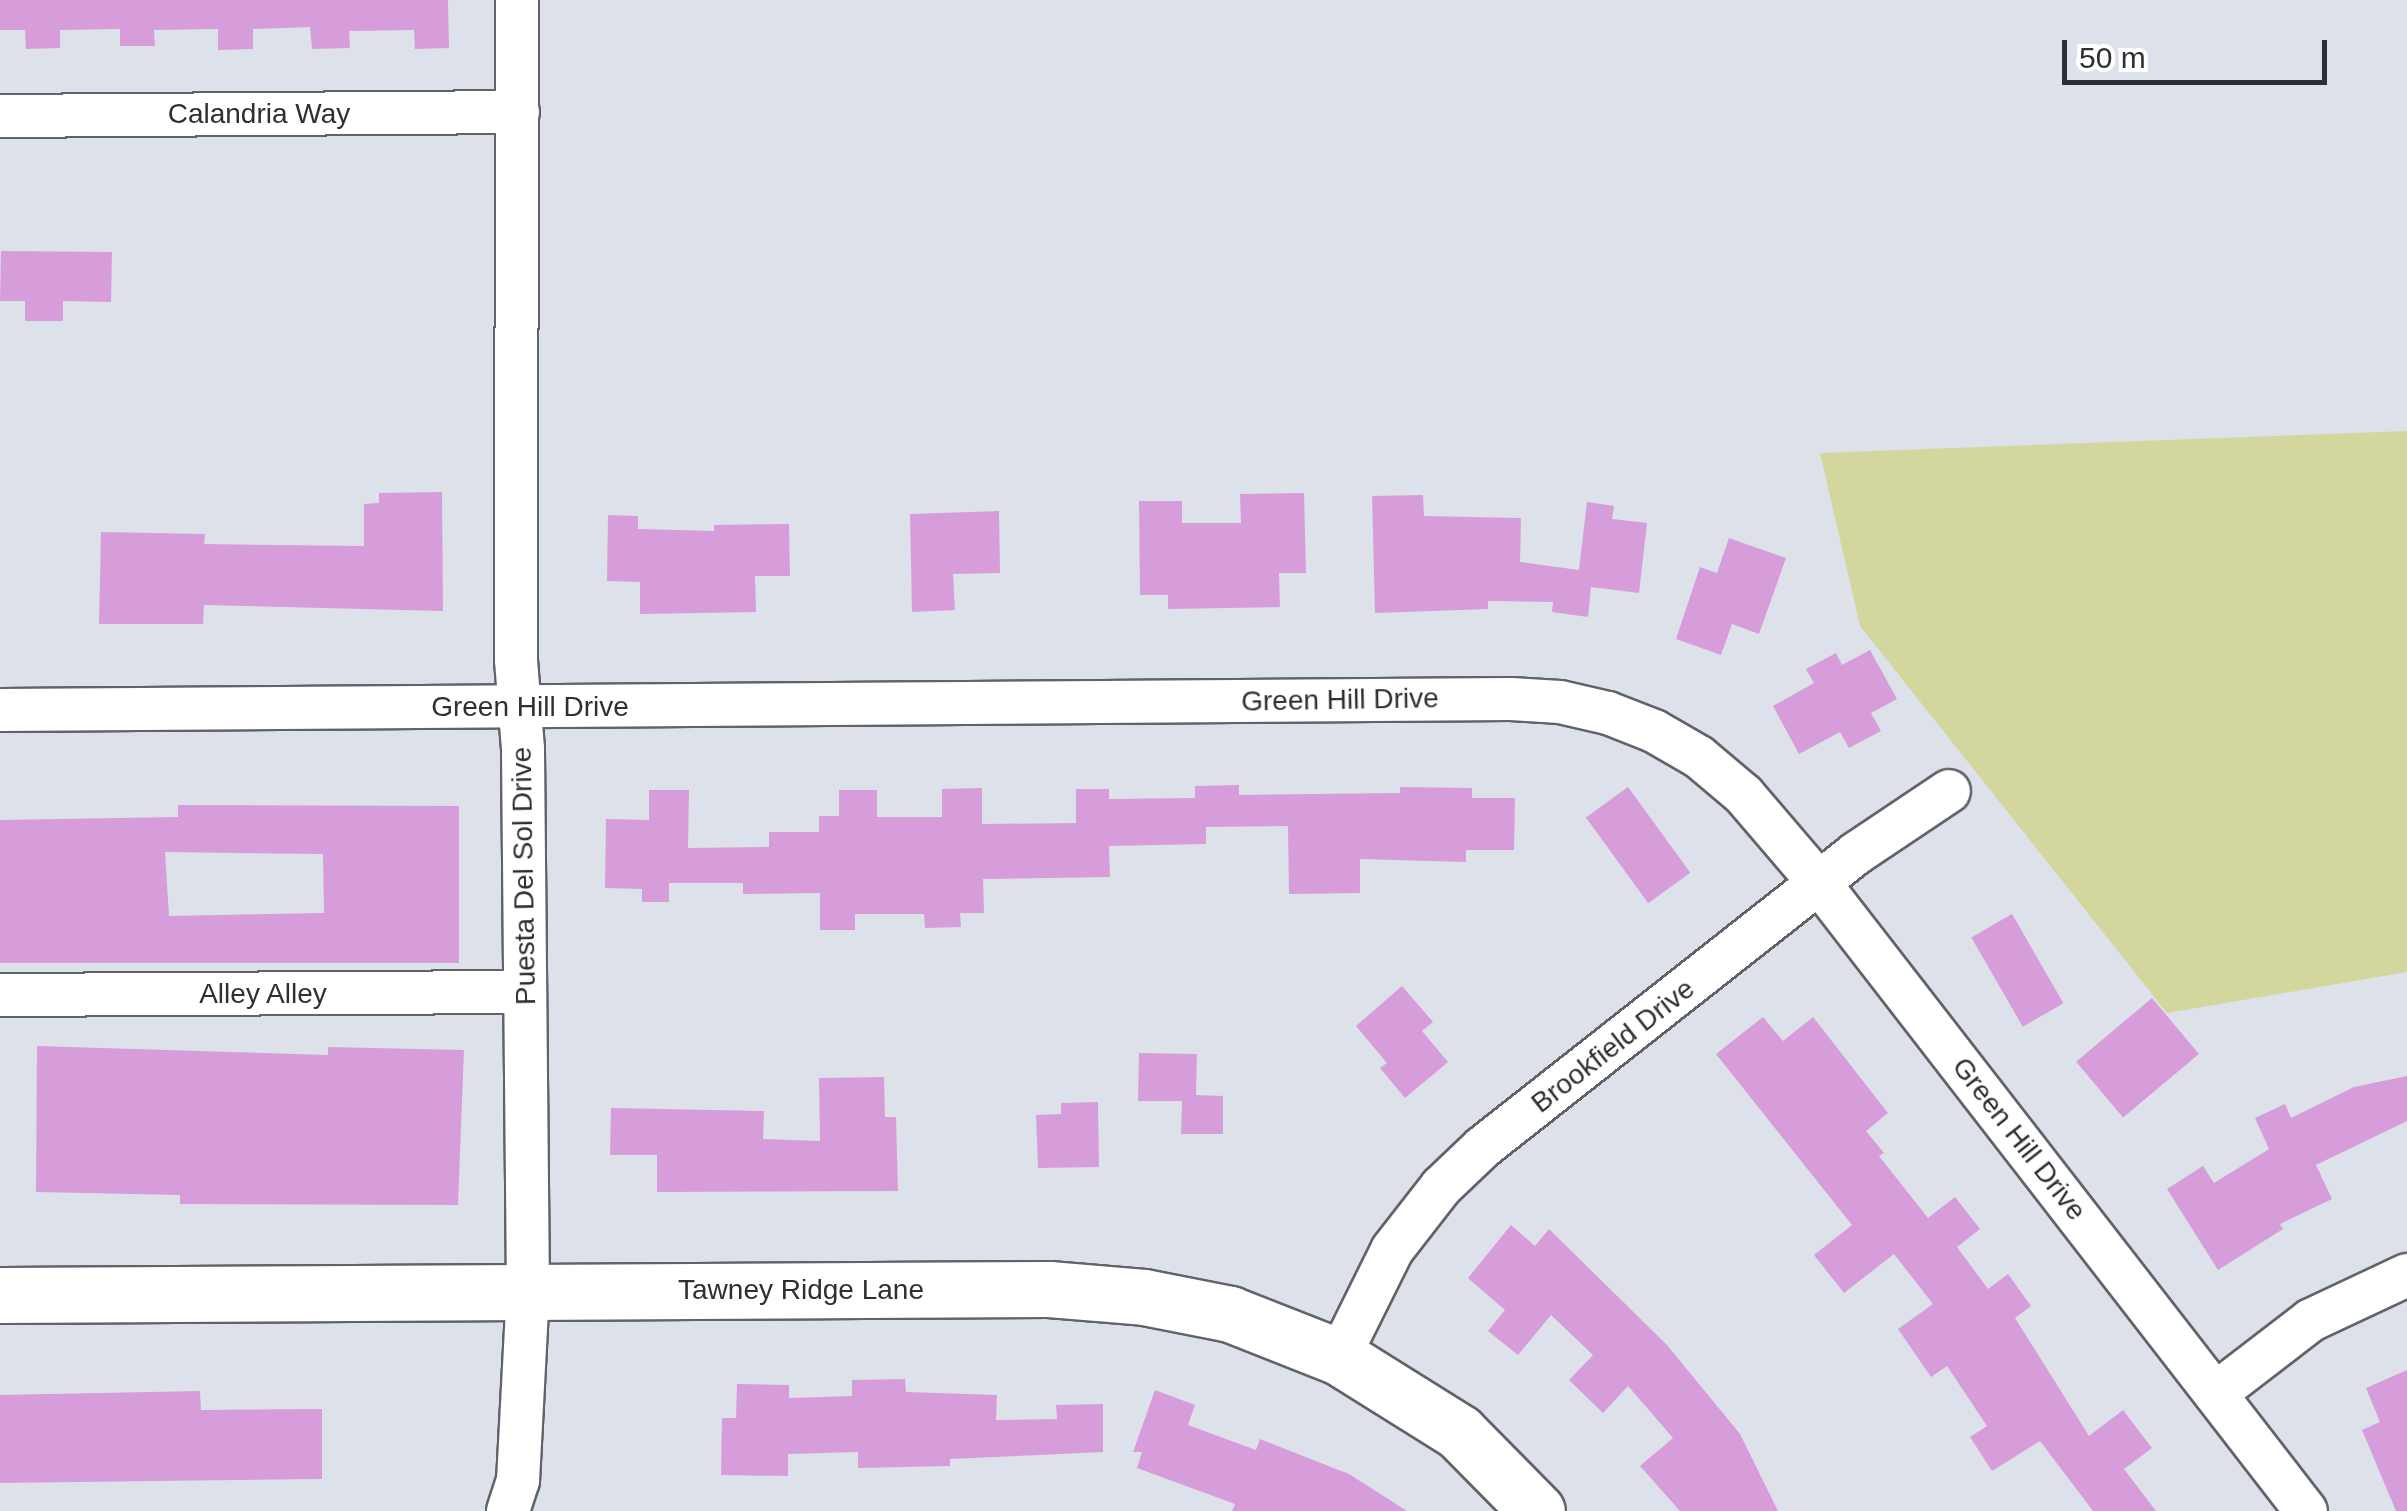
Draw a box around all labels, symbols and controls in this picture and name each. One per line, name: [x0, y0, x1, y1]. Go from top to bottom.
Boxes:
scale bar: [2067, 20, 2332, 82]
text: 50 m: [2079, 41, 2146, 74]
street label: Calandria Way: [168, 97, 350, 131]
street label: Green Hill Drive: [1241, 681, 1439, 719]
street label: Green Hill Drive: [431, 690, 629, 724]
street label: Puesta Del Sol Drive: [505, 747, 543, 1005]
street label: Brookfield Drive: [1525, 972, 1701, 1120]
street label: Alley Alley: [198, 977, 328, 1011]
street label: Green Hill Drive: [1945, 1051, 2093, 1227]
street label: Tawney Ridge Lane: [678, 1273, 924, 1307]

